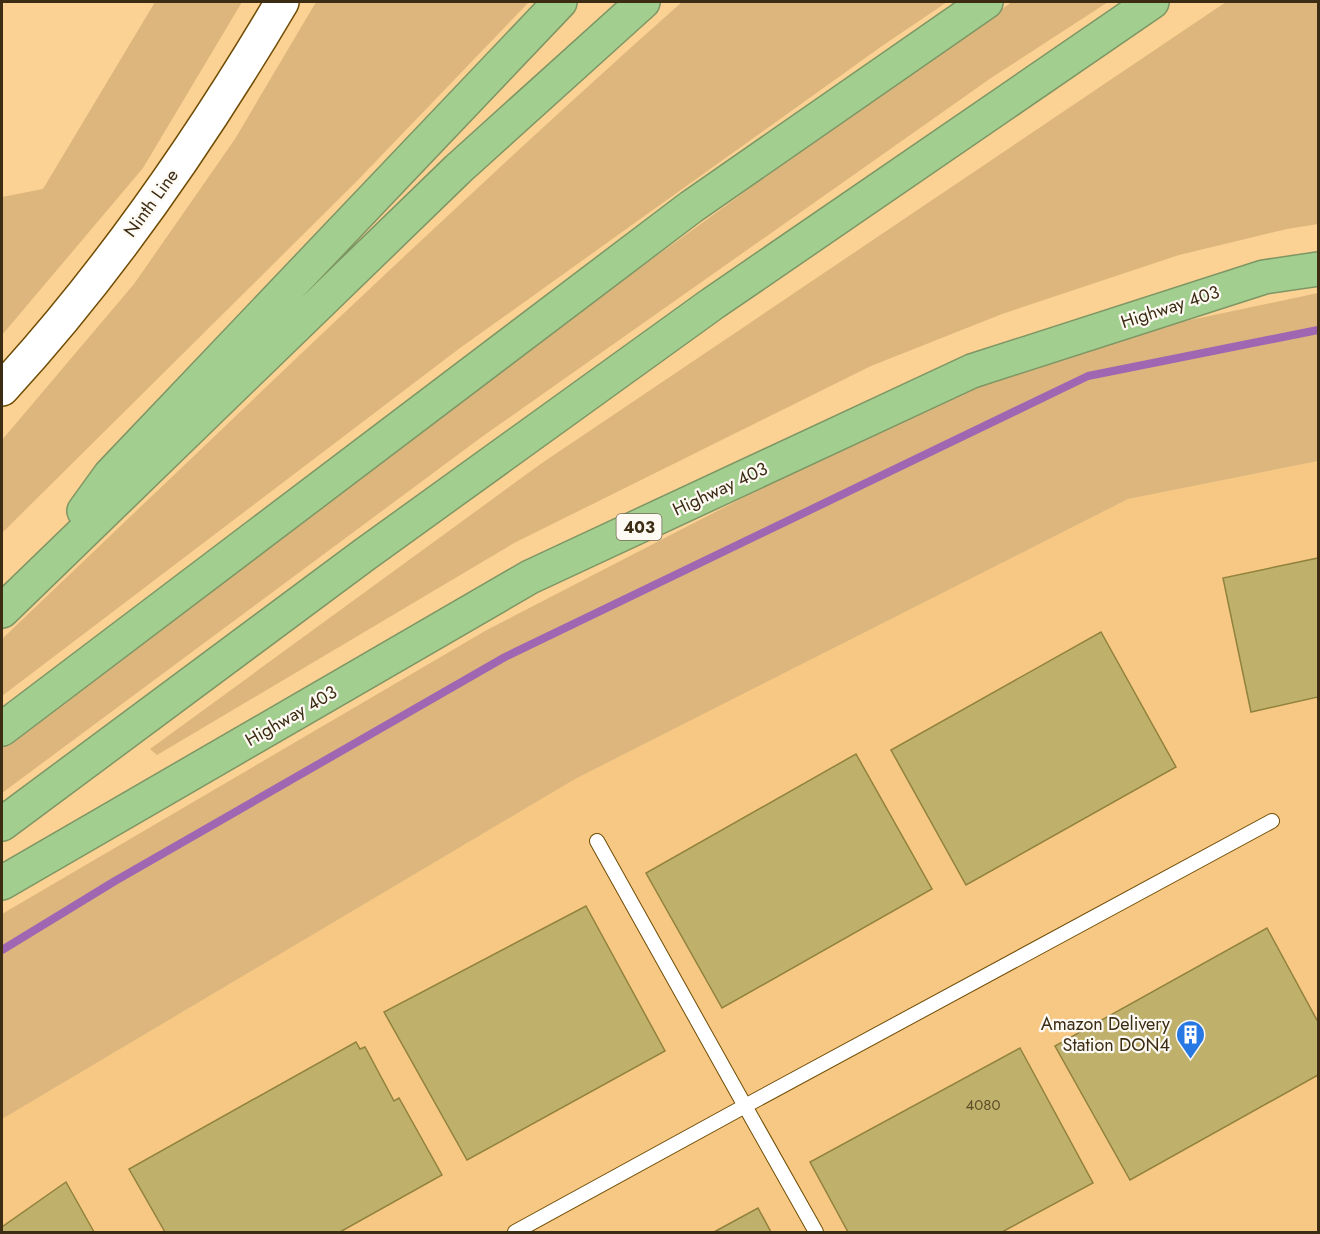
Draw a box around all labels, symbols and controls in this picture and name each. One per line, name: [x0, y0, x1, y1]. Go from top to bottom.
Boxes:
street label: Ninth Line: [117, 164, 185, 242]
street label: Highway 403: [1117, 279, 1223, 335]
street label: Highway 403: [668, 456, 772, 522]
road number: 403: [616, 514, 662, 540]
street label: Highway 403: [240, 679, 342, 753]
place label: Amazon Delivery Station DON4: [1041, 1011, 1170, 1058]
building icon: Amazon Delivery Station DON4: [1175, 1018, 1207, 1060]
house number: 4080: [966, 1094, 1000, 1116]

